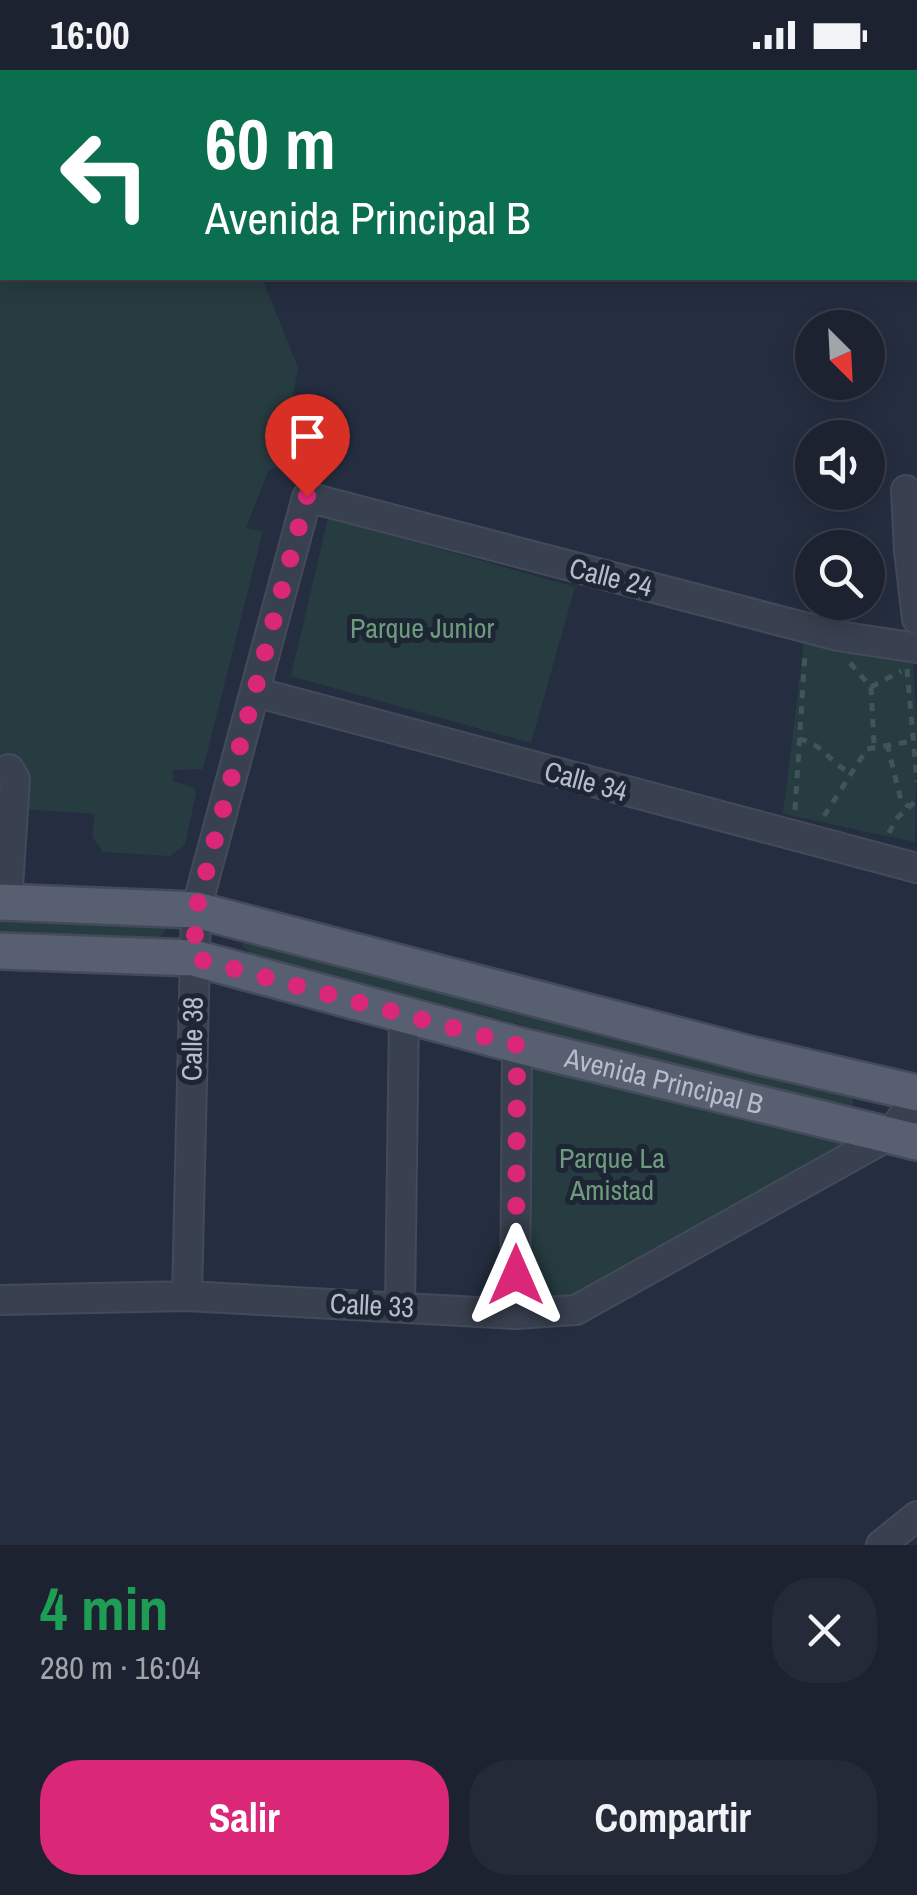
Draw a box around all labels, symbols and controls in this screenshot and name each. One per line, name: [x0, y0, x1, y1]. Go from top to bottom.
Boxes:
text: 16:00: [50, 10, 130, 61]
text: 60 m: [205, 97, 336, 191]
icon: left: [40, 110, 170, 240]
text: Avenida Principal B: [205, 187, 531, 248]
north arrow: [795, 310, 885, 400]
map controls: [795, 310, 885, 620]
pin: [265, 394, 350, 497]
icon: arrive: [280, 409, 335, 464]
button: sound: [795, 420, 885, 510]
button: search: [795, 530, 885, 620]
street label: Calle 24: [566, 548, 657, 606]
park label: Parque Junior: [350, 609, 494, 647]
street label: Calle 34: [540, 752, 632, 810]
street label: Calle 38: [172, 997, 212, 1081]
street label: Avenida Principal B: [560, 1038, 767, 1123]
park label: Parque La Amistad: [559, 1139, 665, 1209]
position arrow: [464, 1223, 568, 1327]
street label: Calle 33: [329, 1284, 415, 1326]
text: 4 min: [40, 1568, 169, 1649]
button: close: [772, 1578, 877, 1683]
text: 280 m · 16:04: [40, 1646, 200, 1689]
button: Salir: [40, 1760, 449, 1875]
button: Compartir: [469, 1760, 877, 1875]

